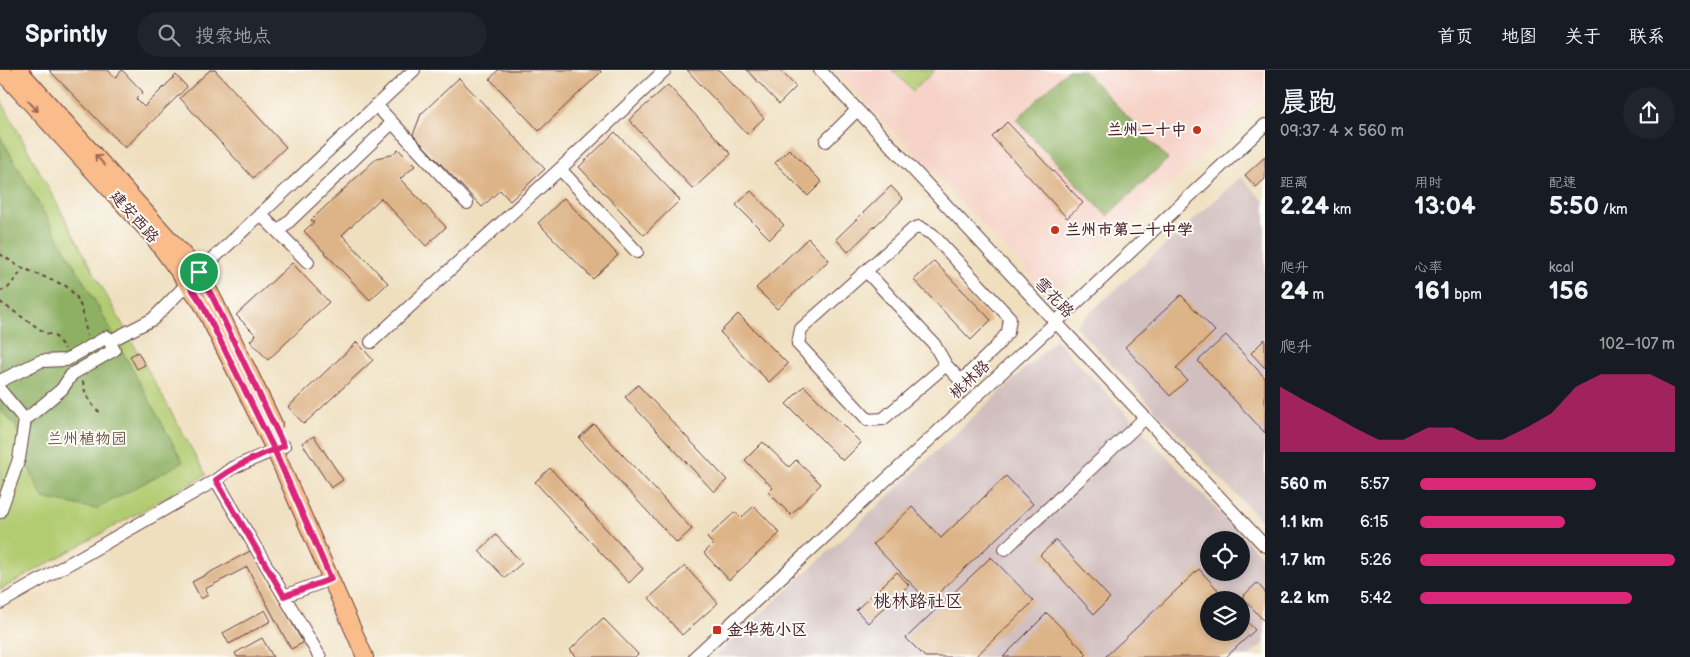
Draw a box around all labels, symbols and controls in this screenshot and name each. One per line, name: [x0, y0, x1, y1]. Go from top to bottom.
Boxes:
search box: [137, 12, 487, 57]
text: Sprintly: [25, 20, 107, 49]
icon: search: [155, 21, 183, 49]
text: 搜索地点: [195, 25, 271, 48]
text: 首页: [1437, 26, 1473, 47]
text: 地图: [1501, 26, 1537, 47]
text: 关于: [1565, 26, 1601, 47]
text: 联系: [1629, 26, 1665, 47]
text: 晨跑: [1280, 86, 1336, 119]
button: share: [1623, 87, 1675, 139]
one-way arrow: [27, 100, 39, 113]
place label: 兰州二十中: [1107, 121, 1187, 140]
text: 09:37 · 4 × 560 m: [1280, 122, 1404, 141]
marker: 兰州二十中: [1191, 124, 1203, 136]
one-way arrow: [94, 154, 106, 167]
text: 距离: [1280, 174, 1308, 191]
text: 用时: [1414, 174, 1442, 191]
text: 配速: [1549, 174, 1577, 191]
street label: 建安西路: [106, 187, 162, 247]
text: 2.24: [1280, 191, 1329, 222]
text: 13:04: [1414, 191, 1476, 222]
text: 5:50: [1549, 191, 1599, 222]
text: km: [1329, 201, 1351, 218]
text: /km: [1599, 201, 1628, 218]
place label: 兰州市第二十中学: [1065, 221, 1193, 240]
marker: 兰州市第二十中学: [1049, 224, 1061, 236]
pin: [178, 251, 220, 293]
icon: arrive: [185, 258, 213, 286]
text: 爬升: [1280, 259, 1308, 276]
text: 心率: [1414, 259, 1442, 276]
text: kcal: [1549, 259, 1574, 276]
street label: 雪花路: [1031, 274, 1077, 322]
text: 24: [1280, 276, 1309, 307]
text: 161: [1414, 276, 1451, 307]
text: 156: [1549, 276, 1589, 307]
text: m: [1309, 286, 1324, 303]
text: bpm: [1451, 286, 1482, 303]
text: 102–107 m: [1599, 335, 1675, 354]
text: 爬升: [1280, 338, 1312, 357]
street label: 桃林路: [946, 357, 994, 403]
park label: 兰州植物园: [47, 430, 127, 449]
text: 560 m: [1280, 475, 1327, 494]
text: 5:57: [1360, 475, 1389, 494]
text: 1.1 km: [1280, 513, 1323, 532]
text: 6:15: [1360, 513, 1388, 532]
map controls: [1200, 531, 1250, 641]
button: locate: [1200, 531, 1250, 581]
text: 1.7 km: [1280, 551, 1325, 570]
text: 5:26: [1360, 551, 1392, 570]
text: 2.2 km: [1280, 589, 1329, 608]
text: 5:42: [1360, 589, 1392, 608]
district label: 桃林路社区: [873, 591, 963, 612]
button: layers: [1200, 591, 1250, 641]
place label: 金华苑小区: [727, 621, 807, 640]
marker: 金华苑小区: [711, 624, 723, 636]

